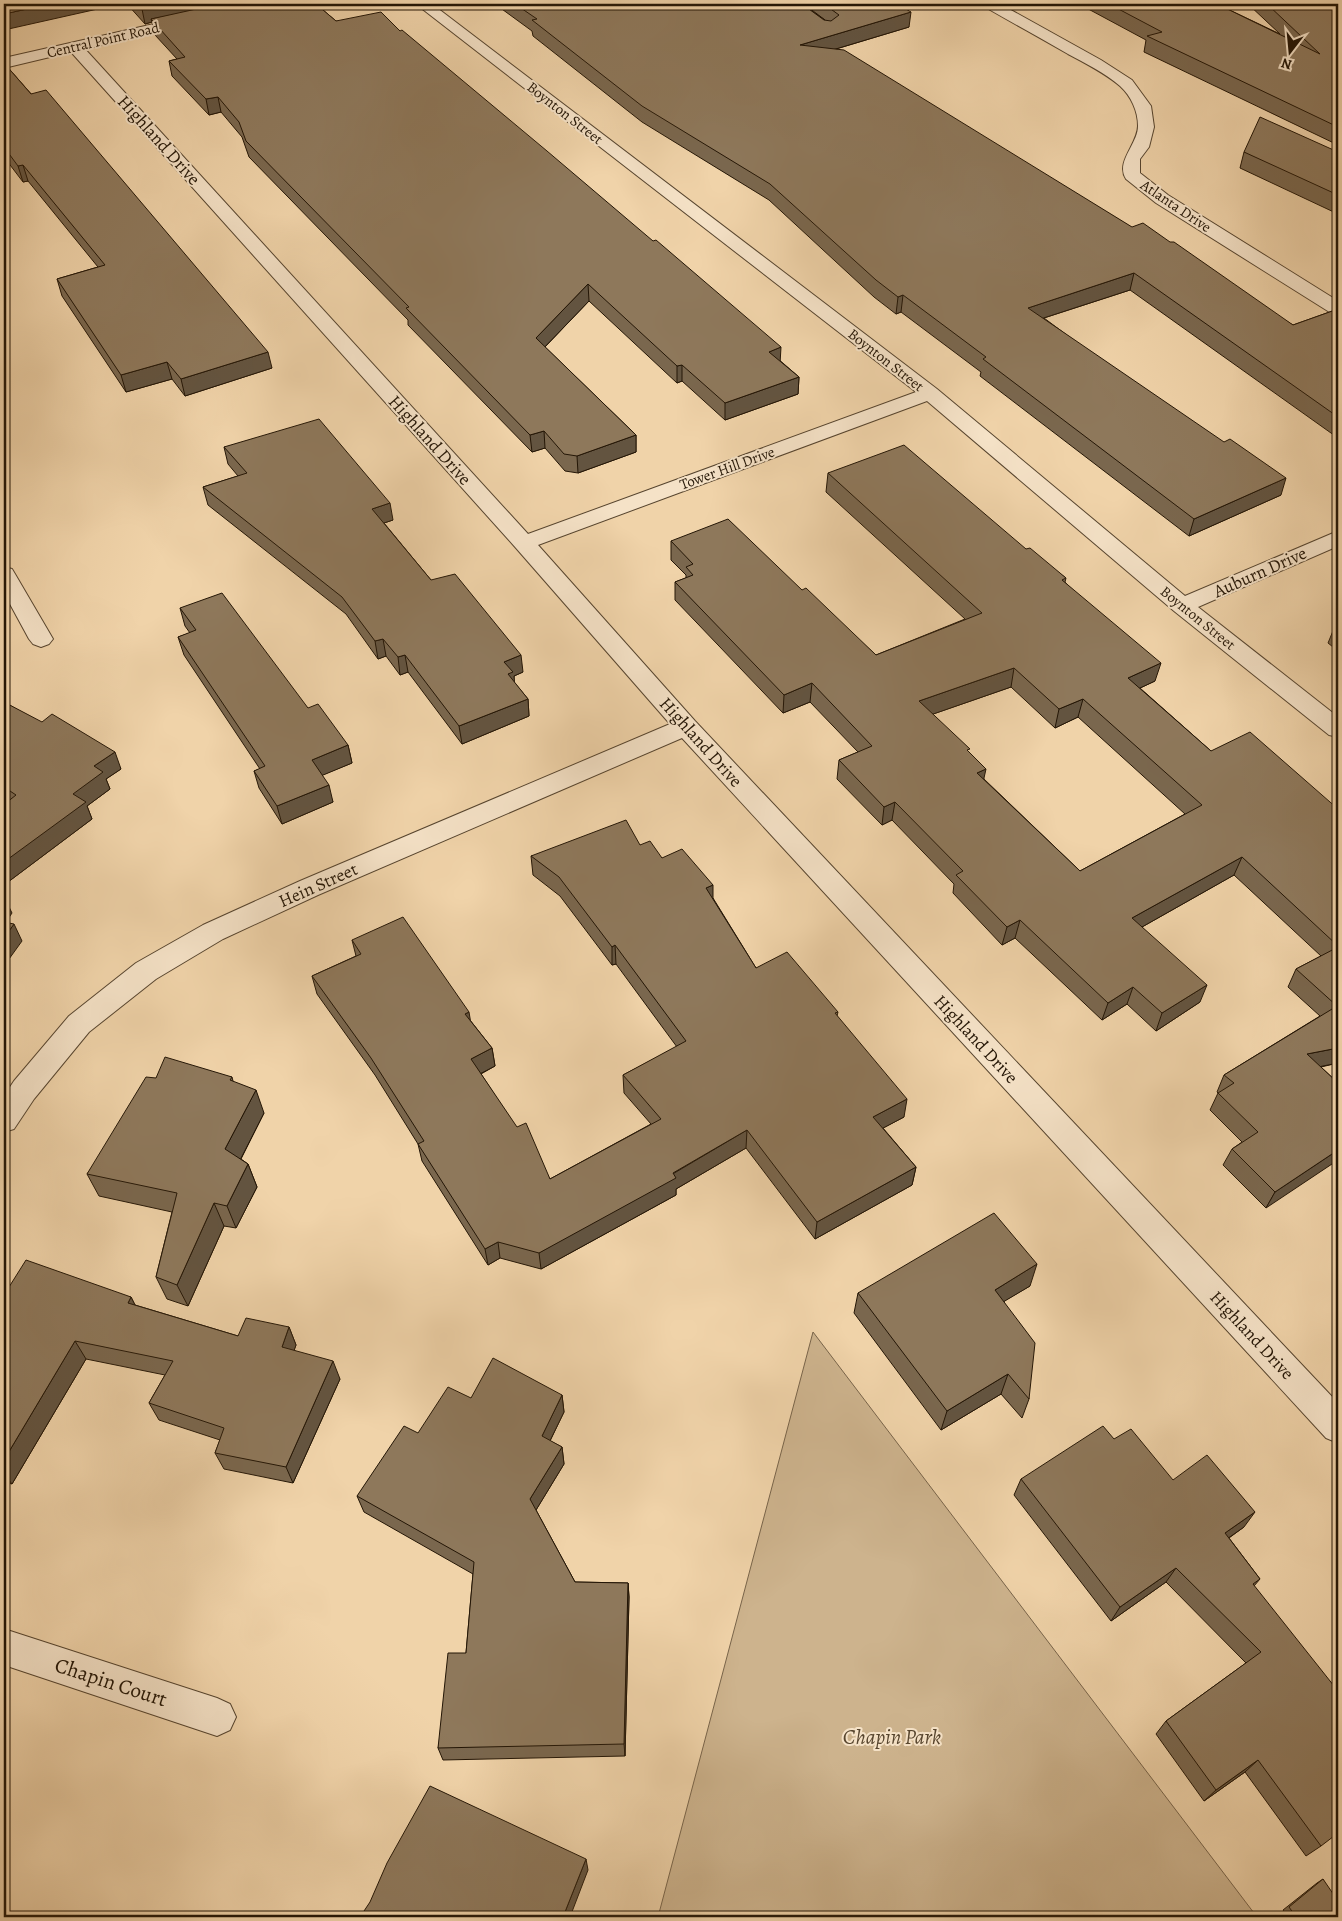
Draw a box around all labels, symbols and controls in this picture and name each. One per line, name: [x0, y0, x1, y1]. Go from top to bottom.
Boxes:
street label: Central Point Road: [45, 17, 162, 63]
north arrow: [1264, 28, 1314, 78]
text: N: [1279, 53, 1294, 75]
street label: Boynton Street: [523, 77, 607, 149]
street label: Highland Drive: [112, 90, 206, 190]
street label: Atlanta Drive: [1136, 174, 1215, 237]
street label: Boynton Street: [844, 324, 928, 396]
street label: Highland Drive: [383, 390, 477, 490]
street label: Tower Hill Drive: [677, 441, 777, 494]
street label: Auburn Drive: [1209, 541, 1310, 604]
street label: Boynton Street: [1156, 581, 1240, 655]
street label: Highland Drive: [654, 692, 748, 792]
street label: Hein Street: [275, 857, 361, 913]
street label: Highland Drive: [929, 989, 1023, 1089]
street label: Highland Drive: [1205, 1285, 1299, 1385]
street label: Chapin Court: [51, 1651, 171, 1713]
park label: Chapin Park: [843, 1723, 941, 1751]

